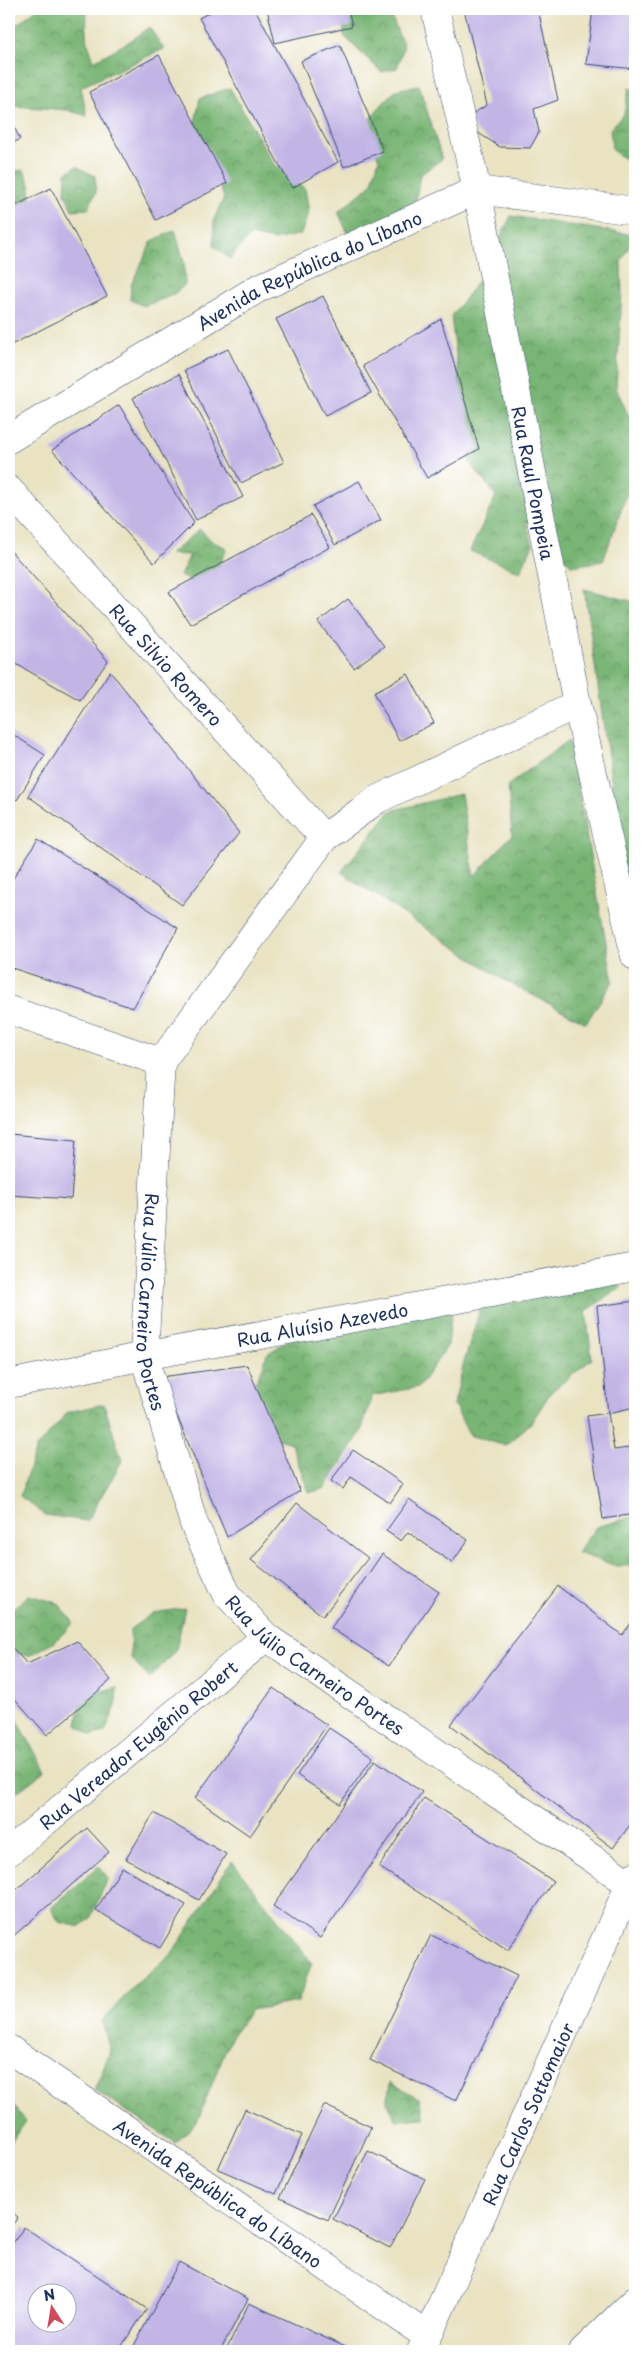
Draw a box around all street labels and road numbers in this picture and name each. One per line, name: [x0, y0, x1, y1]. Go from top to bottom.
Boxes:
street label: Avenida República do Líbano: [191, 203, 426, 336]
street label: Rua Raul Pompeia: [506, 403, 562, 562]
street label: Rua Silvio Romero: [104, 597, 230, 732]
street label: Rua Júlio Carneiro Portes: [130, 1192, 173, 1413]
street label: Rua Aluísio Azevedo: [234, 1295, 410, 1352]
street label: Rua Júlio Carneiro Portes: [220, 1588, 410, 1741]
street label: Rua Vereador Eugênio Robert: [33, 1653, 243, 1835]
street label: Rua Carlos Sottomaior: [475, 2017, 580, 2209]
street label: Avenida República do Líbano: [109, 2112, 328, 2274]

